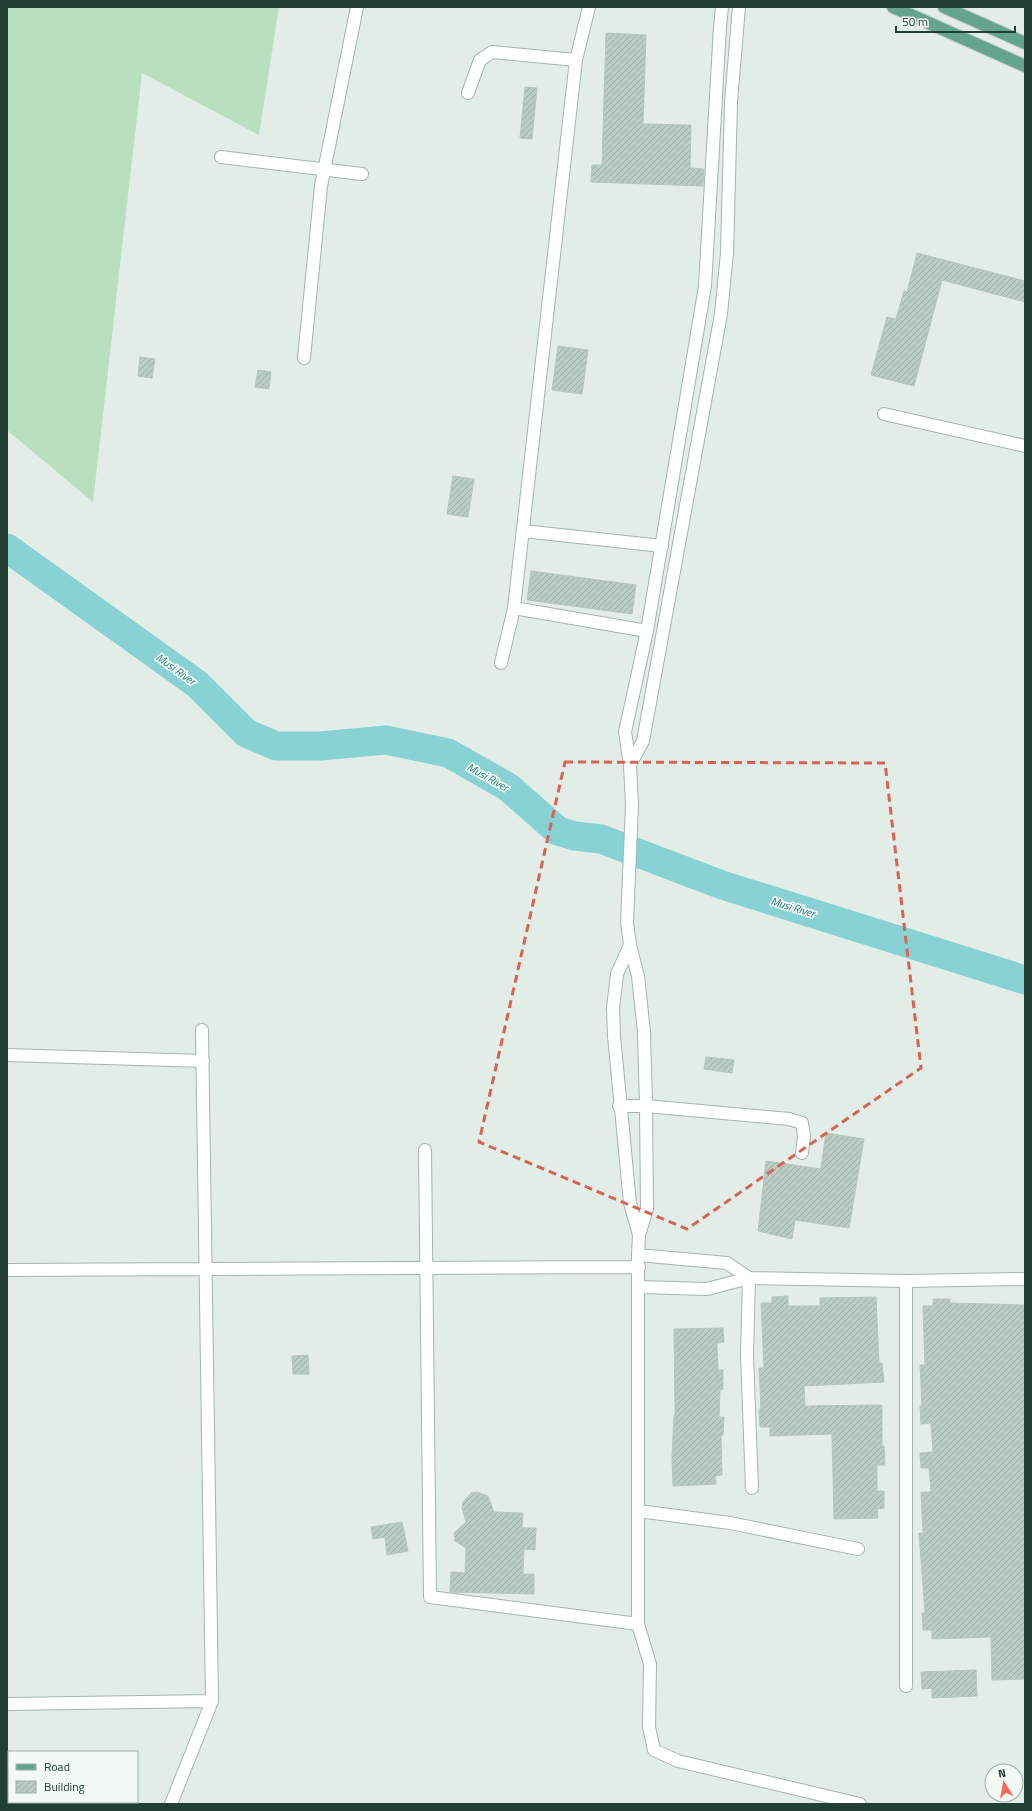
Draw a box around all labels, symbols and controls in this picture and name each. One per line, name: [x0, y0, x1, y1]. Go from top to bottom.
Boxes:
scale bar: [896, 8, 1015, 34]
text: 50 m: [902, 12, 928, 31]
water label: Musi River: [153, 649, 200, 690]
water label: Musi River: [464, 759, 513, 796]
water label: Musi River: [769, 893, 818, 922]
legend: [8, 1751, 138, 1803]
text: Road: [44, 1757, 70, 1776]
north arrow: [984, 1763, 1024, 1803]
text: N: [997, 1765, 1007, 1782]
text: Building: [44, 1777, 85, 1796]

